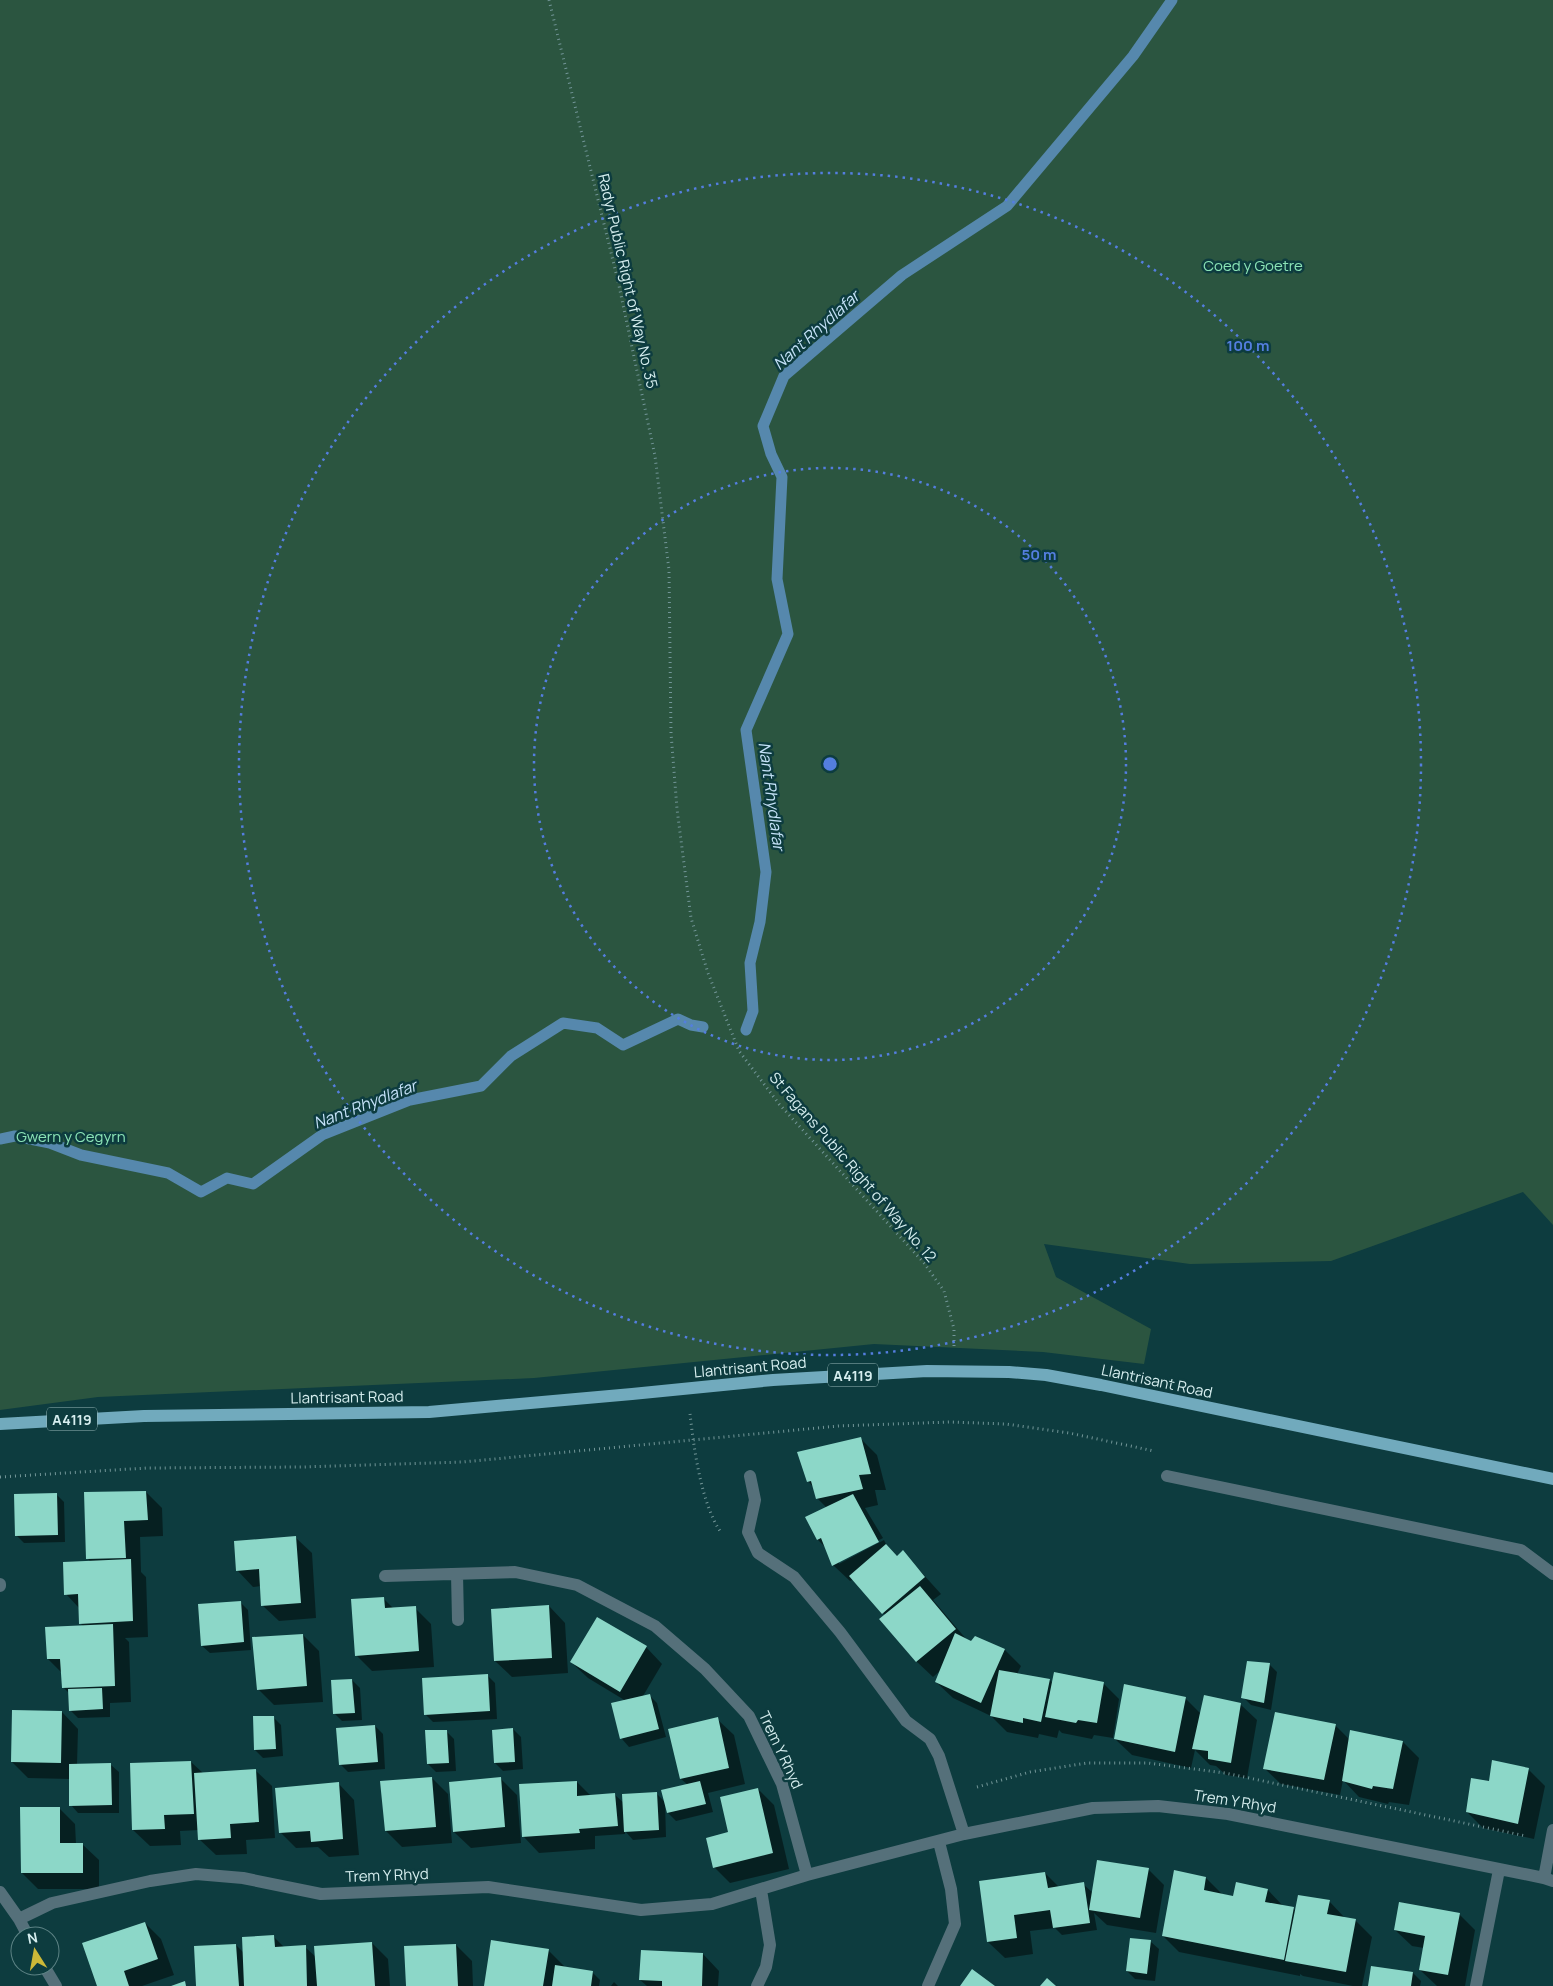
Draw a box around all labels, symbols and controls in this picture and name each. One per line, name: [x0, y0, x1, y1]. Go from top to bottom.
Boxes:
street label: Radyr Public Right of Way No. 35: [593, 172, 663, 390]
park label: Coed y Goetre: [1203, 255, 1303, 276]
water label: Nant Rhydlafar: [768, 284, 865, 375]
text: 100 m: [1227, 335, 1269, 356]
text: 50 m: [1021, 544, 1057, 565]
water label: Nant Rhydlafar: [754, 741, 791, 854]
centre of rings: [821, 755, 839, 773]
street label: St Fagans Public Right of Way No. 12: [765, 1068, 941, 1266]
water label: Nant Rhydlafar: [310, 1073, 422, 1134]
park label: Gwern y Cegyrn: [16, 1126, 126, 1147]
street label: Llantrisant Road: [693, 1352, 807, 1382]
street label: Llantrisant Road: [1100, 1359, 1214, 1403]
road number: A4119: [828, 1364, 878, 1386]
street label: Llantrisant Road: [290, 1386, 404, 1408]
road number: A4119: [47, 1408, 97, 1430]
street label: Trem Y Rhyd: [754, 1708, 808, 1792]
street label: Trem Y Rhyd: [1192, 1784, 1278, 1818]
street label: Trem Y Rhyd: [345, 1863, 429, 1887]
north arrow: [10, 1926, 60, 1976]
text: N: [26, 1927, 39, 1948]

